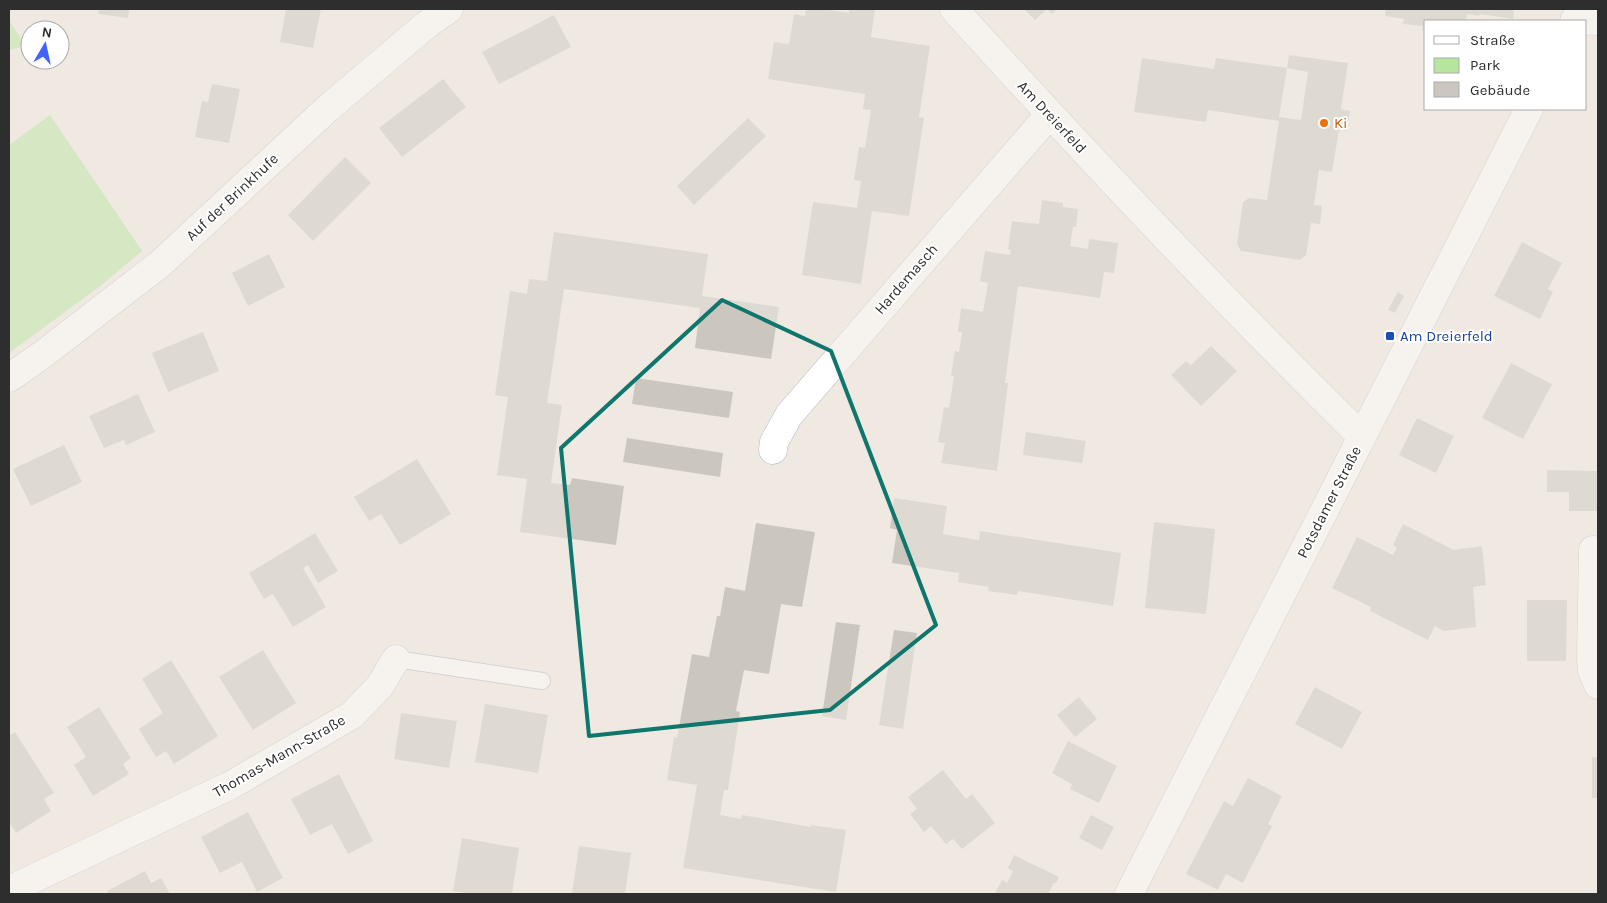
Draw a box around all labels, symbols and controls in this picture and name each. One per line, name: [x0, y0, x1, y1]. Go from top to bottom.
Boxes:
north arrow: [20, 20, 70, 70]
legend: [1424, 20, 1587, 110]
text: N: [41, 23, 53, 42]
text: Straße: [1470, 31, 1515, 49]
text: Park: [1470, 56, 1500, 74]
street label: Am Dreierfeld: [1014, 77, 1090, 157]
text: Gebäude: [1470, 81, 1530, 99]
place label: Ki: [1334, 114, 1348, 132]
marker: Ki: [1318, 117, 1330, 129]
street label: Auf der Brinkhufe: [182, 150, 282, 244]
street label: Hardemasch: [871, 240, 941, 318]
place label: Am Dreierfeld: [1400, 327, 1493, 345]
marker: Am Dreierfeld: [1384, 330, 1396, 342]
street label: Potsdamer Straße: [1293, 443, 1365, 561]
street label: Thomas-Mann-Straße: [210, 711, 348, 801]

